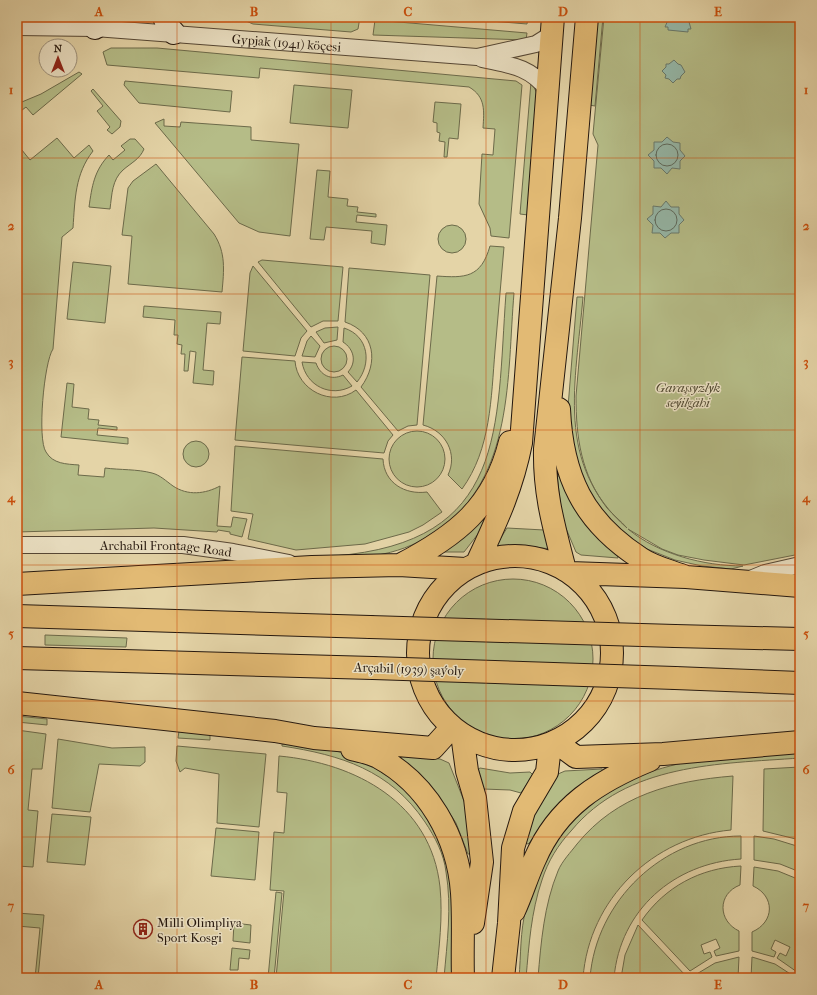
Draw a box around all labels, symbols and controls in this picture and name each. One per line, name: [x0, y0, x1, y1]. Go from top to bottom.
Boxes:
text: A: [94, 4, 104, 19]
text: B: [250, 4, 259, 19]
text: C: [404, 4, 413, 19]
text: D: [558, 4, 568, 19]
text: E: [714, 4, 722, 19]
street label: Gypjak (1941) köçesi: [231, 31, 342, 54]
north arrow: [38, 38, 78, 78]
text: N: [54, 42, 63, 55]
text: 1: [9, 82, 14, 97]
text: 1: [804, 82, 809, 97]
text: 2: [8, 218, 15, 233]
text: 2: [803, 218, 810, 233]
text: 3: [8, 354, 14, 370]
text: 3: [803, 354, 809, 370]
park label: Garaşsyzlyk seýilgähi: [656, 380, 721, 410]
text: 4: [6, 490, 16, 506]
text: 4: [801, 490, 811, 506]
street label: Archabil Frontage Road: [99, 537, 234, 559]
text: 5: [8, 626, 14, 641]
text: 5: [803, 626, 809, 641]
street label: Arçabil (1939) şaýoly: [353, 660, 465, 679]
text: 6: [7, 762, 15, 777]
text: 6: [802, 762, 810, 777]
text: 7: [7, 898, 15, 913]
text: 7: [802, 898, 810, 913]
place label: Milli Olimpliya Sport Kosgi: [157, 915, 243, 945]
building icon: Milli Olimpliya Sport Kosgi: [132, 918, 154, 940]
text: A: [94, 977, 104, 992]
text: B: [250, 977, 259, 992]
text: C: [404, 977, 413, 992]
text: D: [558, 977, 568, 992]
text: E: [714, 977, 722, 992]

